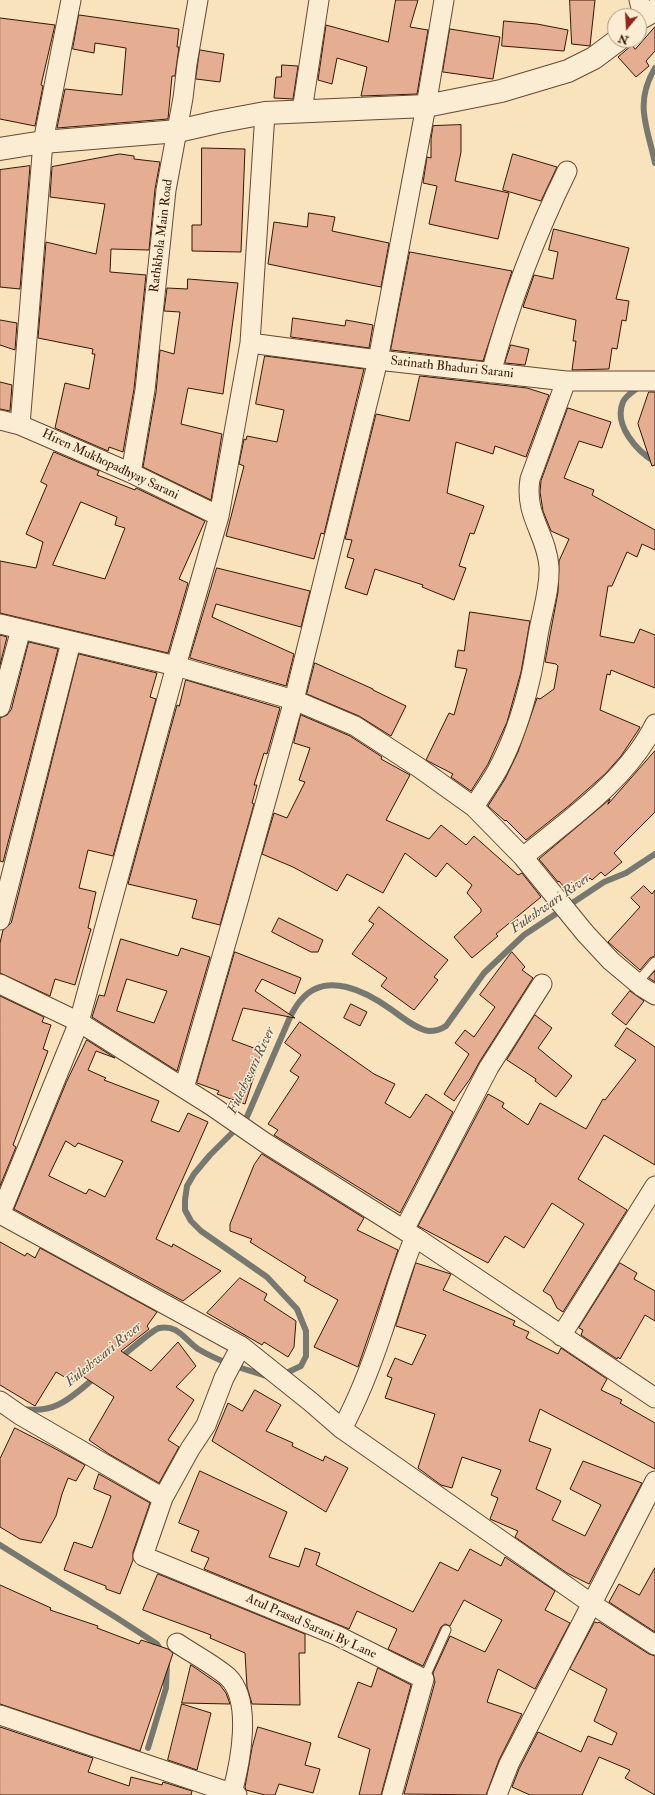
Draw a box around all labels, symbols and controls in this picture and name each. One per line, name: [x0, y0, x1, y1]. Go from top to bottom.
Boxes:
north arrow: [607, 8, 647, 48]
text: N: [617, 31, 630, 47]
street label: Rathkhola Main Road: [147, 178, 177, 294]
street label: Satinath Bhaduri Sarani: [390, 354, 514, 382]
street label: Hiren Mukhopadhyay Sarani: [39, 426, 181, 504]
water label: Fuleshwari River: [508, 870, 594, 938]
water label: Fuleshwari River: [225, 1025, 279, 1117]
water label: Fuleshwari River: [62, 1319, 146, 1391]
street label: Atul Prasad Sarani By Lane: [243, 1591, 379, 1663]

